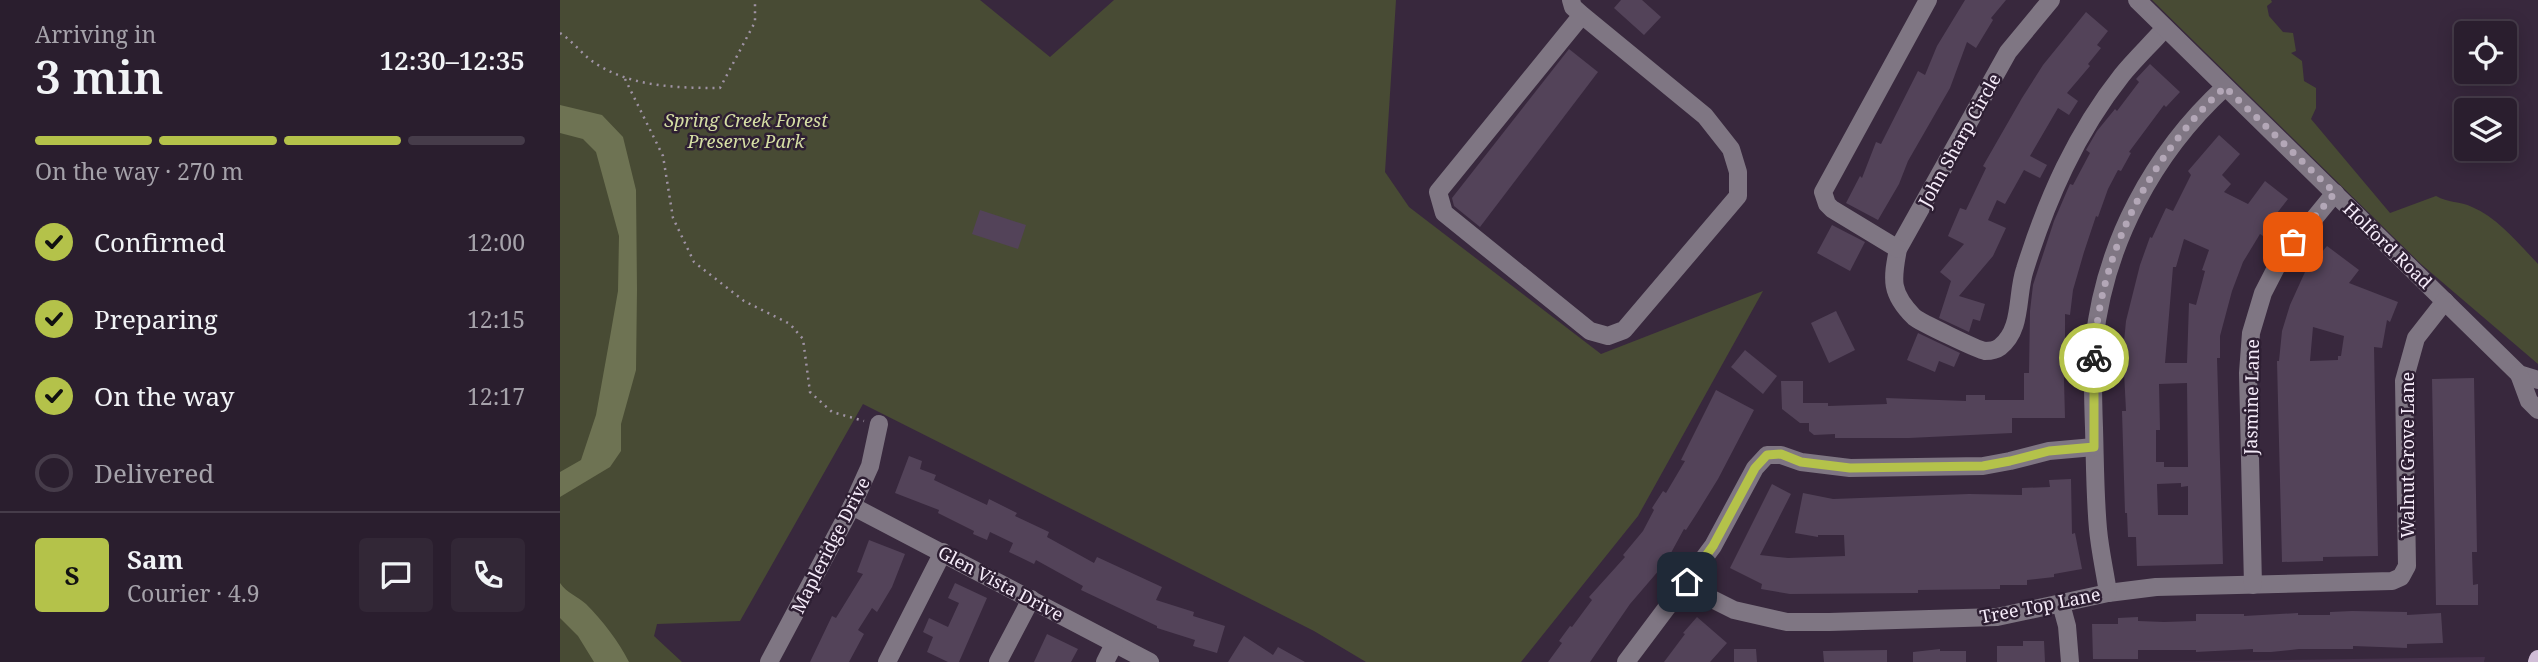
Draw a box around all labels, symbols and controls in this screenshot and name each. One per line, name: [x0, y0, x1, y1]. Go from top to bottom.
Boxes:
text: Arriving in: [35, 18, 156, 50]
map controls: [2454, 21, 2517, 161]
button: locate: [2454, 21, 2517, 84]
text: 12:30–12:35: [379, 42, 525, 78]
text: 3 min: [35, 45, 163, 107]
street label: John Sharp Circle: [1912, 69, 2006, 212]
button: layers: [2454, 98, 2517, 161]
park label: Spring Creek Forest Preserve Park: [664, 108, 828, 153]
text: On the way · 270 m: [35, 155, 243, 187]
street label: Holford Road: [2338, 196, 2438, 294]
pin: [2263, 212, 2323, 272]
icon: check: [35, 223, 73, 261]
icon: bag: [2274, 223, 2312, 261]
text: Confirmed: [94, 224, 226, 260]
text: 12:00: [467, 226, 525, 258]
icon: check: [35, 300, 73, 338]
text: Preparing: [94, 301, 218, 337]
text: 12:15: [467, 303, 525, 335]
courier: [2059, 323, 2129, 393]
icon: bike: [2075, 339, 2113, 377]
street label: Jasmine Lane: [2238, 339, 2264, 456]
street label: Walnut Grove Lane: [2395, 372, 2419, 538]
icon: check: [35, 377, 73, 415]
text: On the way: [94, 378, 234, 414]
text: 12:17: [467, 380, 525, 412]
text: Delivered: [94, 455, 214, 491]
street label: Mapleridge Drive: [785, 473, 875, 617]
button: chat: [359, 538, 433, 612]
button: phone: [451, 538, 525, 612]
street label: Glen Vista Drive: [934, 540, 1068, 626]
text: Sam: [127, 541, 183, 577]
pin: [1657, 552, 1717, 612]
text: S: [64, 557, 80, 593]
icon: home: [1668, 563, 1706, 601]
text: Courier · 4.9: [127, 577, 260, 609]
street label: Tree Top Lane: [1978, 582, 2102, 628]

